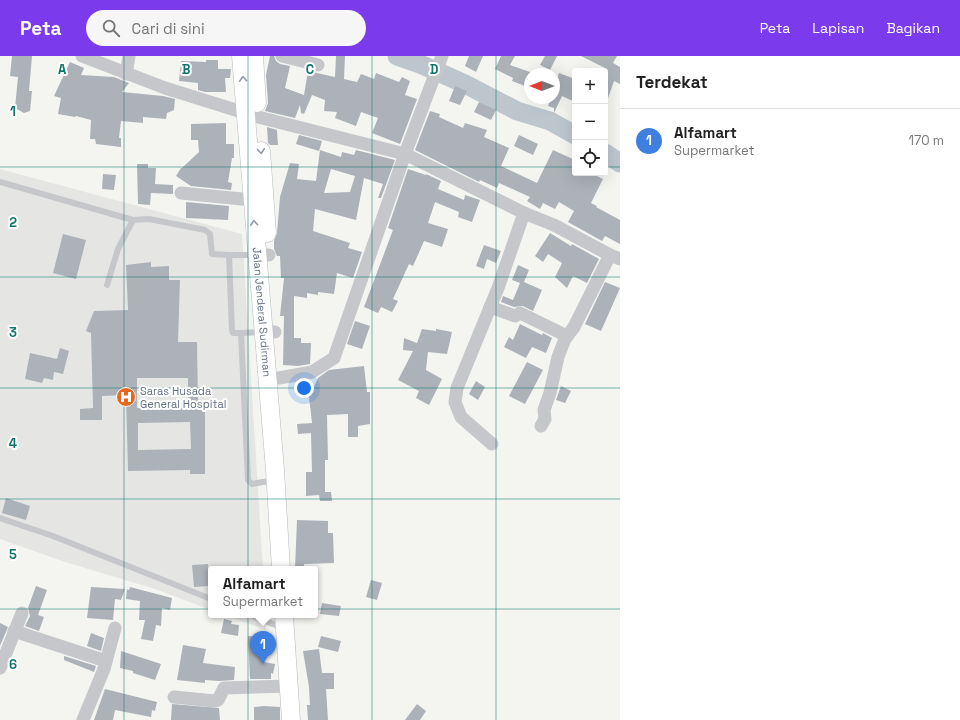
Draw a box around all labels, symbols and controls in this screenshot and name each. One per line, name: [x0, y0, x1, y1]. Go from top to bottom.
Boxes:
search box: [86, 10, 366, 46]
text: Peta: [20, 16, 62, 41]
icon: search: [100, 17, 122, 39]
text: Cari di sini: [132, 19, 205, 38]
text: Peta: [760, 19, 790, 37]
text: Lapisan: [812, 19, 864, 37]
text: Bagikan: [886, 19, 940, 37]
text: A: [58, 61, 67, 78]
text: B: [182, 61, 191, 78]
text: C: [306, 61, 314, 78]
text: D: [430, 61, 439, 78]
north arrow: [524, 68, 560, 104]
map controls: [572, 68, 608, 176]
button: +: [572, 68, 608, 104]
text: Terdekat: [636, 71, 708, 93]
one-way arrow: [239, 76, 248, 83]
text: 1: [10, 103, 16, 120]
button: −: [572, 104, 608, 140]
text: Alfamart: [674, 123, 737, 142]
text: 1: [646, 132, 652, 149]
text: 170 m: [908, 132, 944, 149]
button: locate: [572, 140, 608, 176]
text: Supermarket: [674, 142, 755, 159]
one-way arrow: [256, 148, 265, 154]
text: 2: [9, 214, 17, 231]
one-way arrow: [250, 220, 259, 226]
street label: Jalan Jenderal Sudirman: [250, 247, 274, 378]
text: 3: [9, 324, 17, 341]
your location: [294, 378, 314, 398]
place label: Saras Husada General Hospital: [140, 384, 226, 411]
hospital icon: Saras Husada General Hospital: [115, 386, 137, 408]
text: 4: [9, 435, 17, 452]
text: 5: [9, 546, 17, 563]
popup: [208, 566, 318, 618]
text: Alfamart: [223, 574, 286, 593]
text: Supermarket: [223, 593, 303, 610]
pin: 1: [250, 631, 276, 664]
text: 6: [9, 656, 17, 673]

